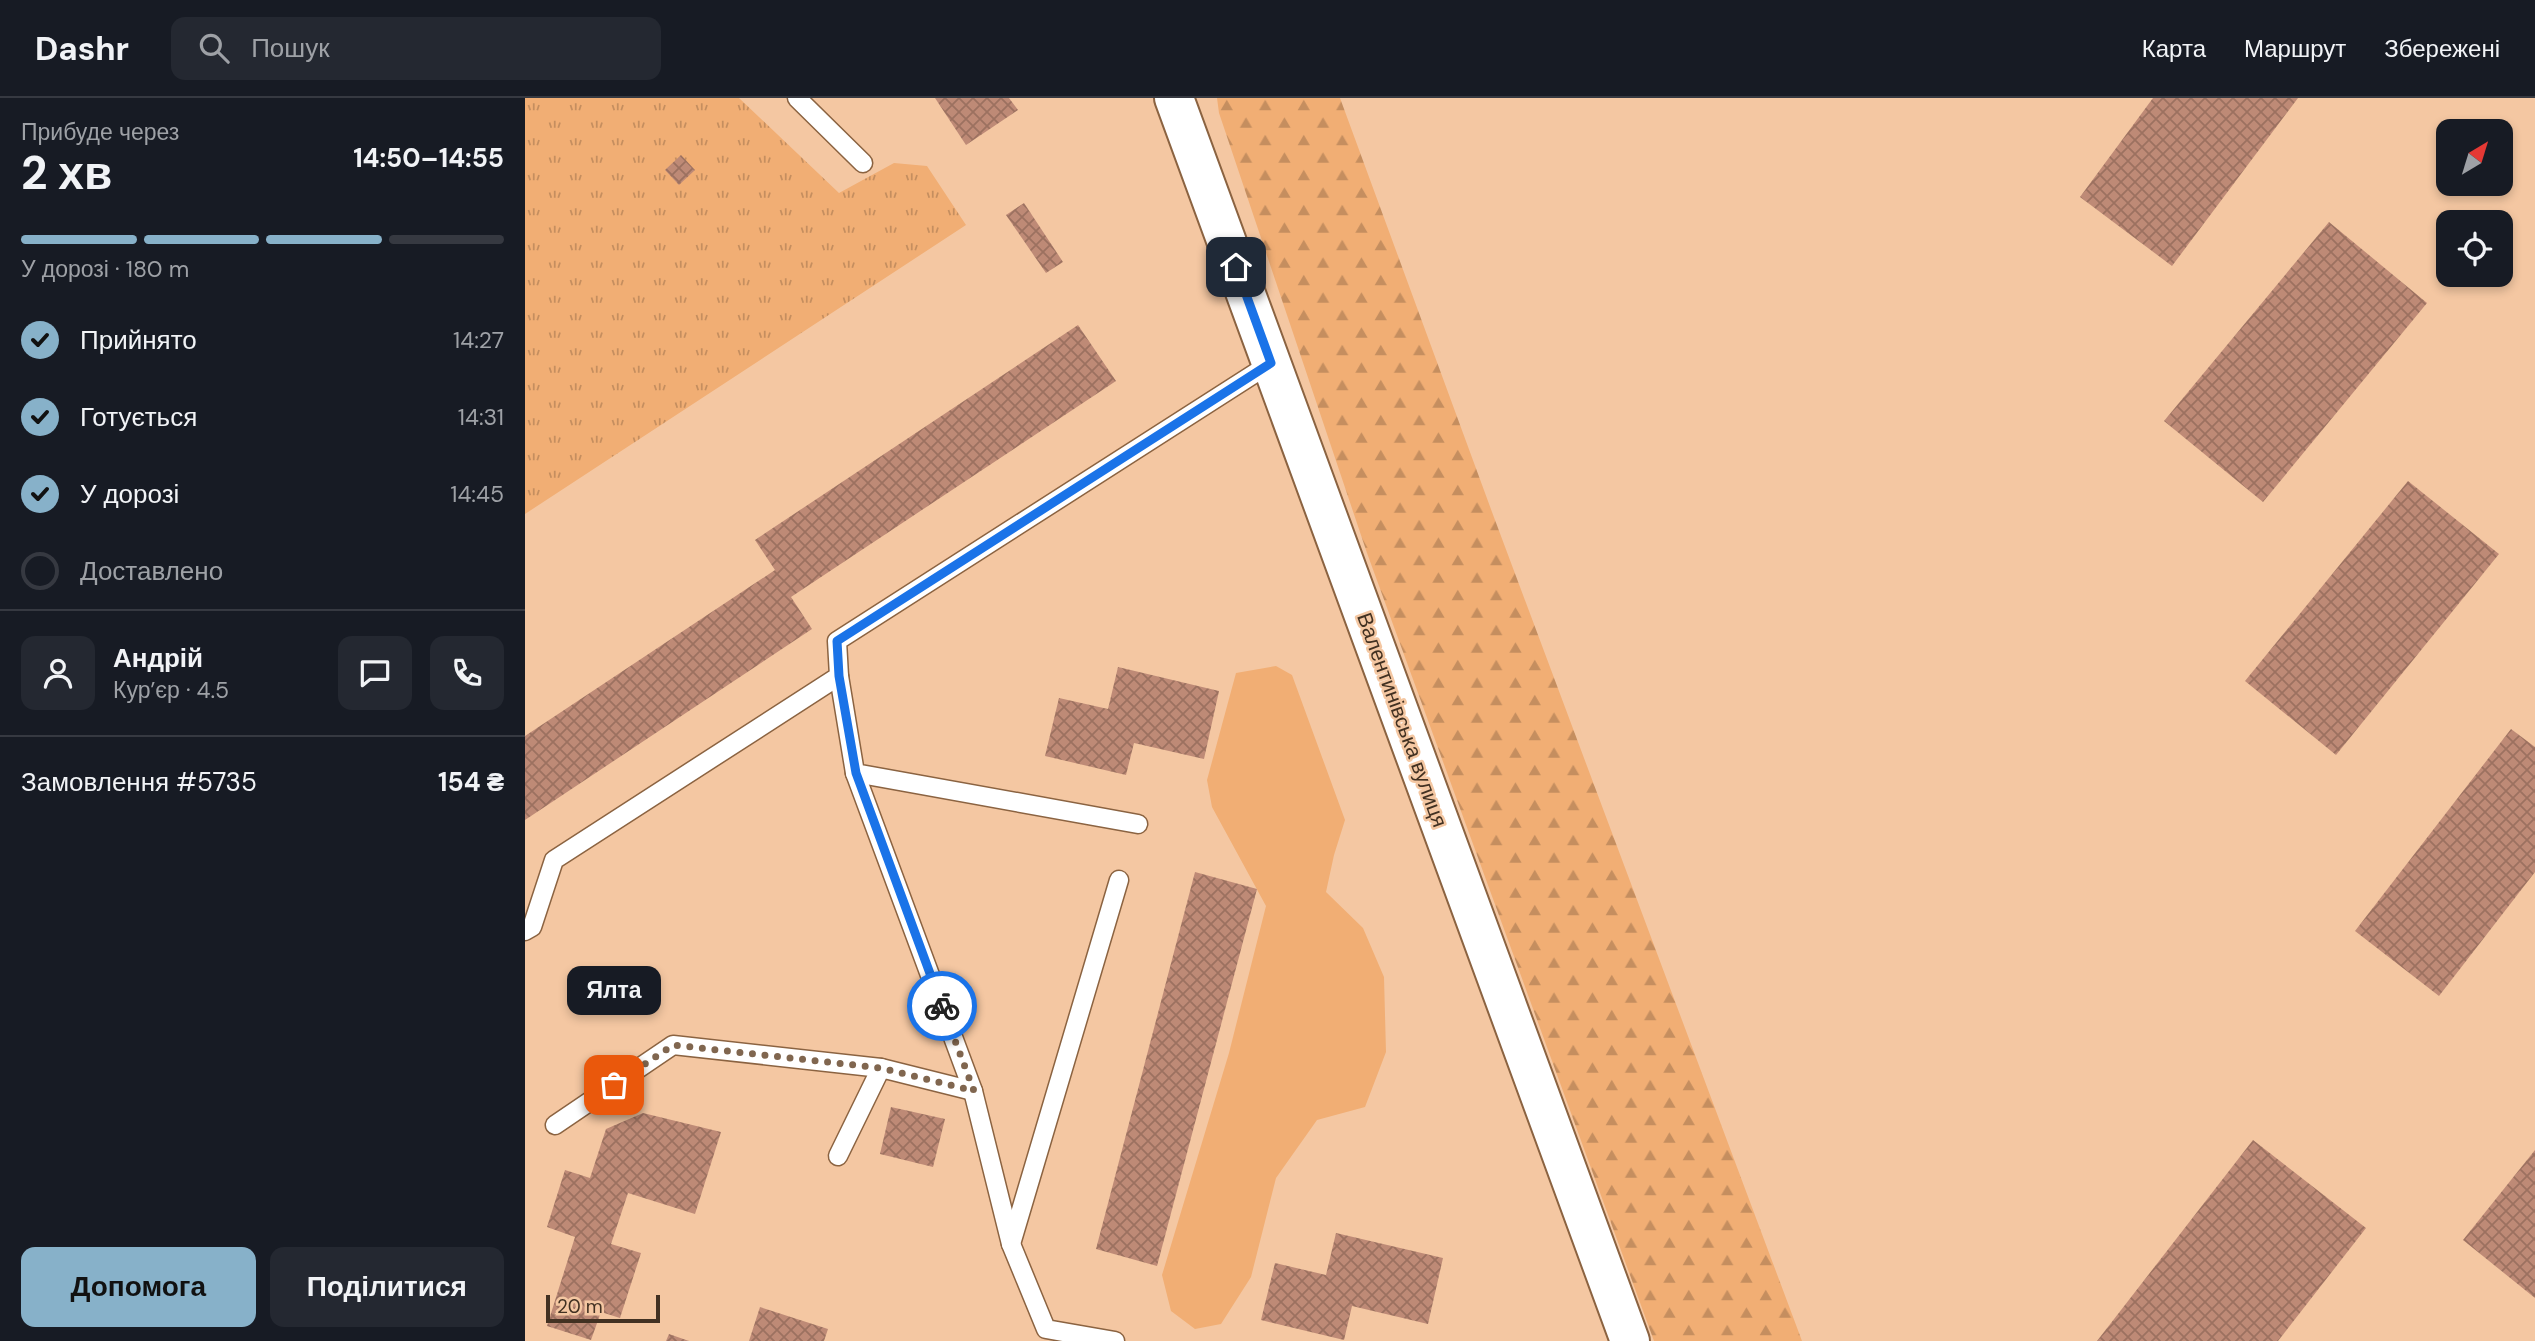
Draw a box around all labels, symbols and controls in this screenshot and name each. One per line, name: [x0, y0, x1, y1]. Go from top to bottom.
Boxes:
search box: [171, 17, 661, 80]
text: Dashr: [35, 27, 129, 70]
icon: search: [195, 29, 233, 67]
text: Пошук: [251, 31, 330, 65]
text: Карта: [2142, 33, 2206, 64]
text: Маршрут: [2244, 33, 2346, 64]
text: Збережені: [2384, 33, 2500, 64]
text: Прибуде через: [21, 117, 179, 147]
north arrow: [2436, 119, 2513, 196]
map controls: [2436, 119, 2513, 287]
text: 14:50–14:55: [353, 141, 504, 175]
text: 2 хв: [21, 143, 112, 203]
button: locate: [2436, 210, 2513, 287]
pin: [1206, 237, 1266, 297]
icon: home: [1217, 248, 1255, 286]
text: У дорозі · 180 m: [21, 254, 189, 284]
icon: check: [21, 321, 59, 359]
text: Прийнято: [80, 323, 197, 357]
text: 14:27: [453, 325, 504, 355]
icon: check: [21, 398, 59, 436]
text: Готується: [80, 400, 197, 434]
text: 14:31: [458, 402, 504, 432]
icon: check: [21, 475, 59, 513]
text: У дорозі: [80, 477, 179, 511]
text: 14:45: [450, 479, 504, 509]
text: Доставлено: [80, 554, 223, 588]
street label: Валентинівська вулиця: [1350, 609, 1454, 831]
button: person: [21, 636, 95, 710]
button: chat: [338, 636, 412, 710]
button: phone: [430, 636, 504, 710]
text: Андрій: [113, 641, 203, 675]
text: Кур’єр · 4.5: [113, 675, 229, 705]
text: Замовлення #5735: [21, 765, 257, 799]
text: 154 ₴: [438, 765, 504, 799]
callout: Ялта: [567, 966, 661, 1015]
courier: [907, 971, 977, 1041]
text: Ялта: [586, 975, 642, 1005]
icon: bike: [923, 987, 961, 1025]
pin: [584, 1055, 644, 1115]
icon: bag: [595, 1066, 633, 1104]
button: Допомога: [21, 1247, 256, 1327]
button: Поділитися: [270, 1247, 504, 1327]
scale bar: [546, 1292, 660, 1324]
text: 20 m: [557, 1294, 603, 1319]

